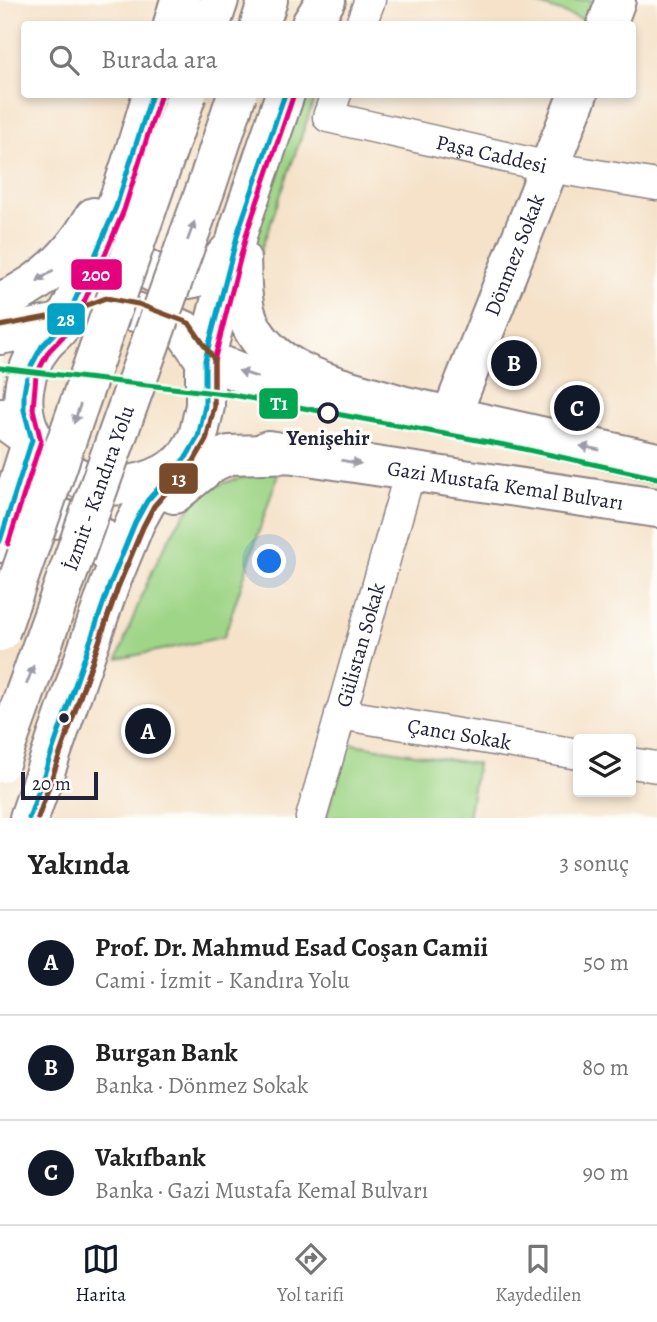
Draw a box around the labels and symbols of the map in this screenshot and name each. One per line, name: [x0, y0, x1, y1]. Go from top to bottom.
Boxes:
street label: Paşa Caddesi: [433, 128, 550, 180]
street label: Dönmez Sokak: [478, 189, 551, 320]
one-way arrow: [185, 220, 196, 241]
line badge: 200: [70, 258, 123, 291]
text: 200: [82, 262, 111, 288]
one-way arrow: [36, 269, 54, 283]
line badge: 28: [46, 302, 86, 336]
text: 28: [57, 307, 75, 333]
pin: B: [491, 337, 537, 389]
one-way arrow: [238, 368, 259, 379]
pin: C: [554, 382, 600, 434]
line badge: T1: [258, 387, 299, 420]
text: T1: [270, 391, 288, 417]
street label: İzmit - Kandıra Yolu: [56, 401, 141, 575]
one-way arrow: [71, 403, 82, 424]
marker: Yenişehir: [318, 403, 338, 423]
place label: Yenişehir: [285, 424, 370, 452]
one-way arrow: [579, 442, 601, 453]
street label: Gazi Mustafa Kemal Bulvarı: [385, 454, 625, 517]
one-way arrow: [340, 457, 362, 468]
line badge: 13: [158, 462, 199, 495]
text: 13: [172, 466, 186, 492]
your location: [252, 544, 286, 578]
street label: Gülistan Sokak: [329, 579, 392, 710]
one-way arrow: [25, 665, 36, 686]
pin: A: [125, 705, 171, 757]
unlabelled marker: [57, 711, 71, 725]
street label: Çancı Sokak: [405, 712, 514, 757]
scale bar: [21, 769, 98, 801]

